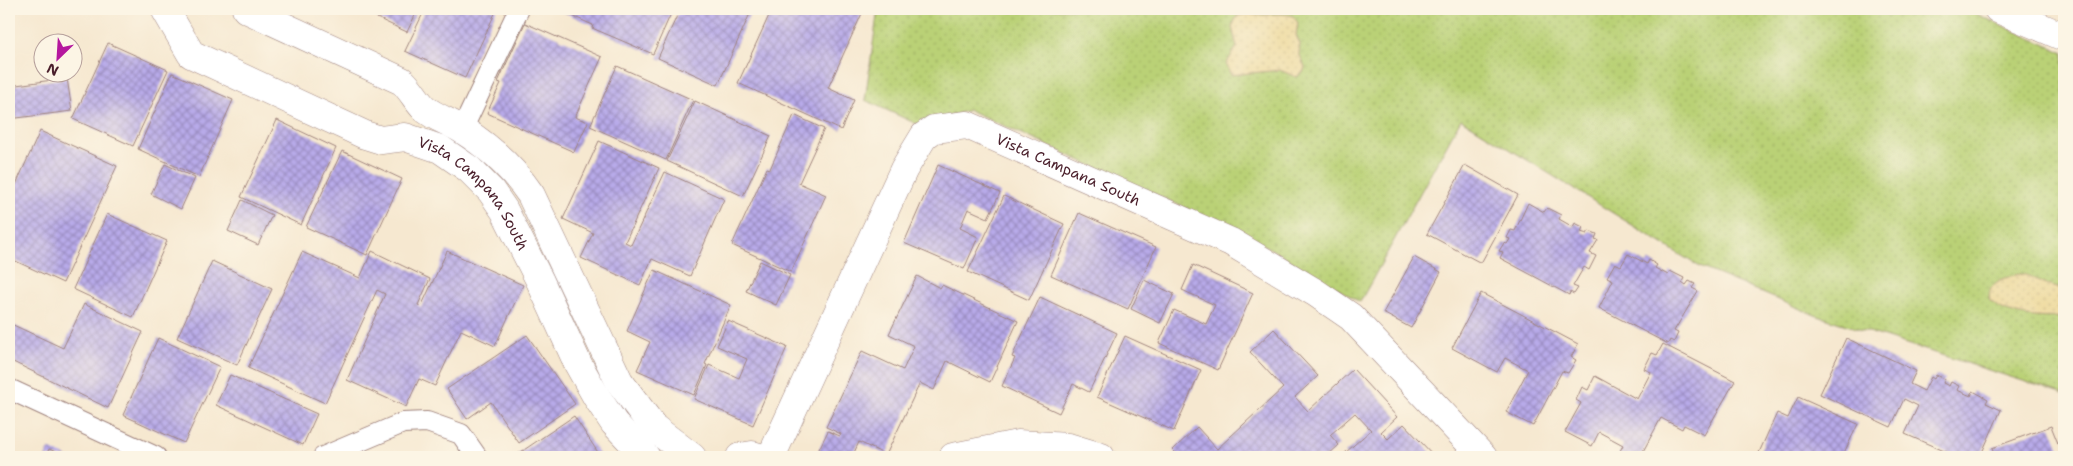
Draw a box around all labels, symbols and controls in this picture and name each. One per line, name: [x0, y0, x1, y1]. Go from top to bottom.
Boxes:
north arrow: [32, 32, 82, 82]
text: N: [44, 59, 61, 80]
street label: Vista Campana South: [993, 129, 1144, 211]
street label: Vista Campana South: [415, 132, 533, 254]

